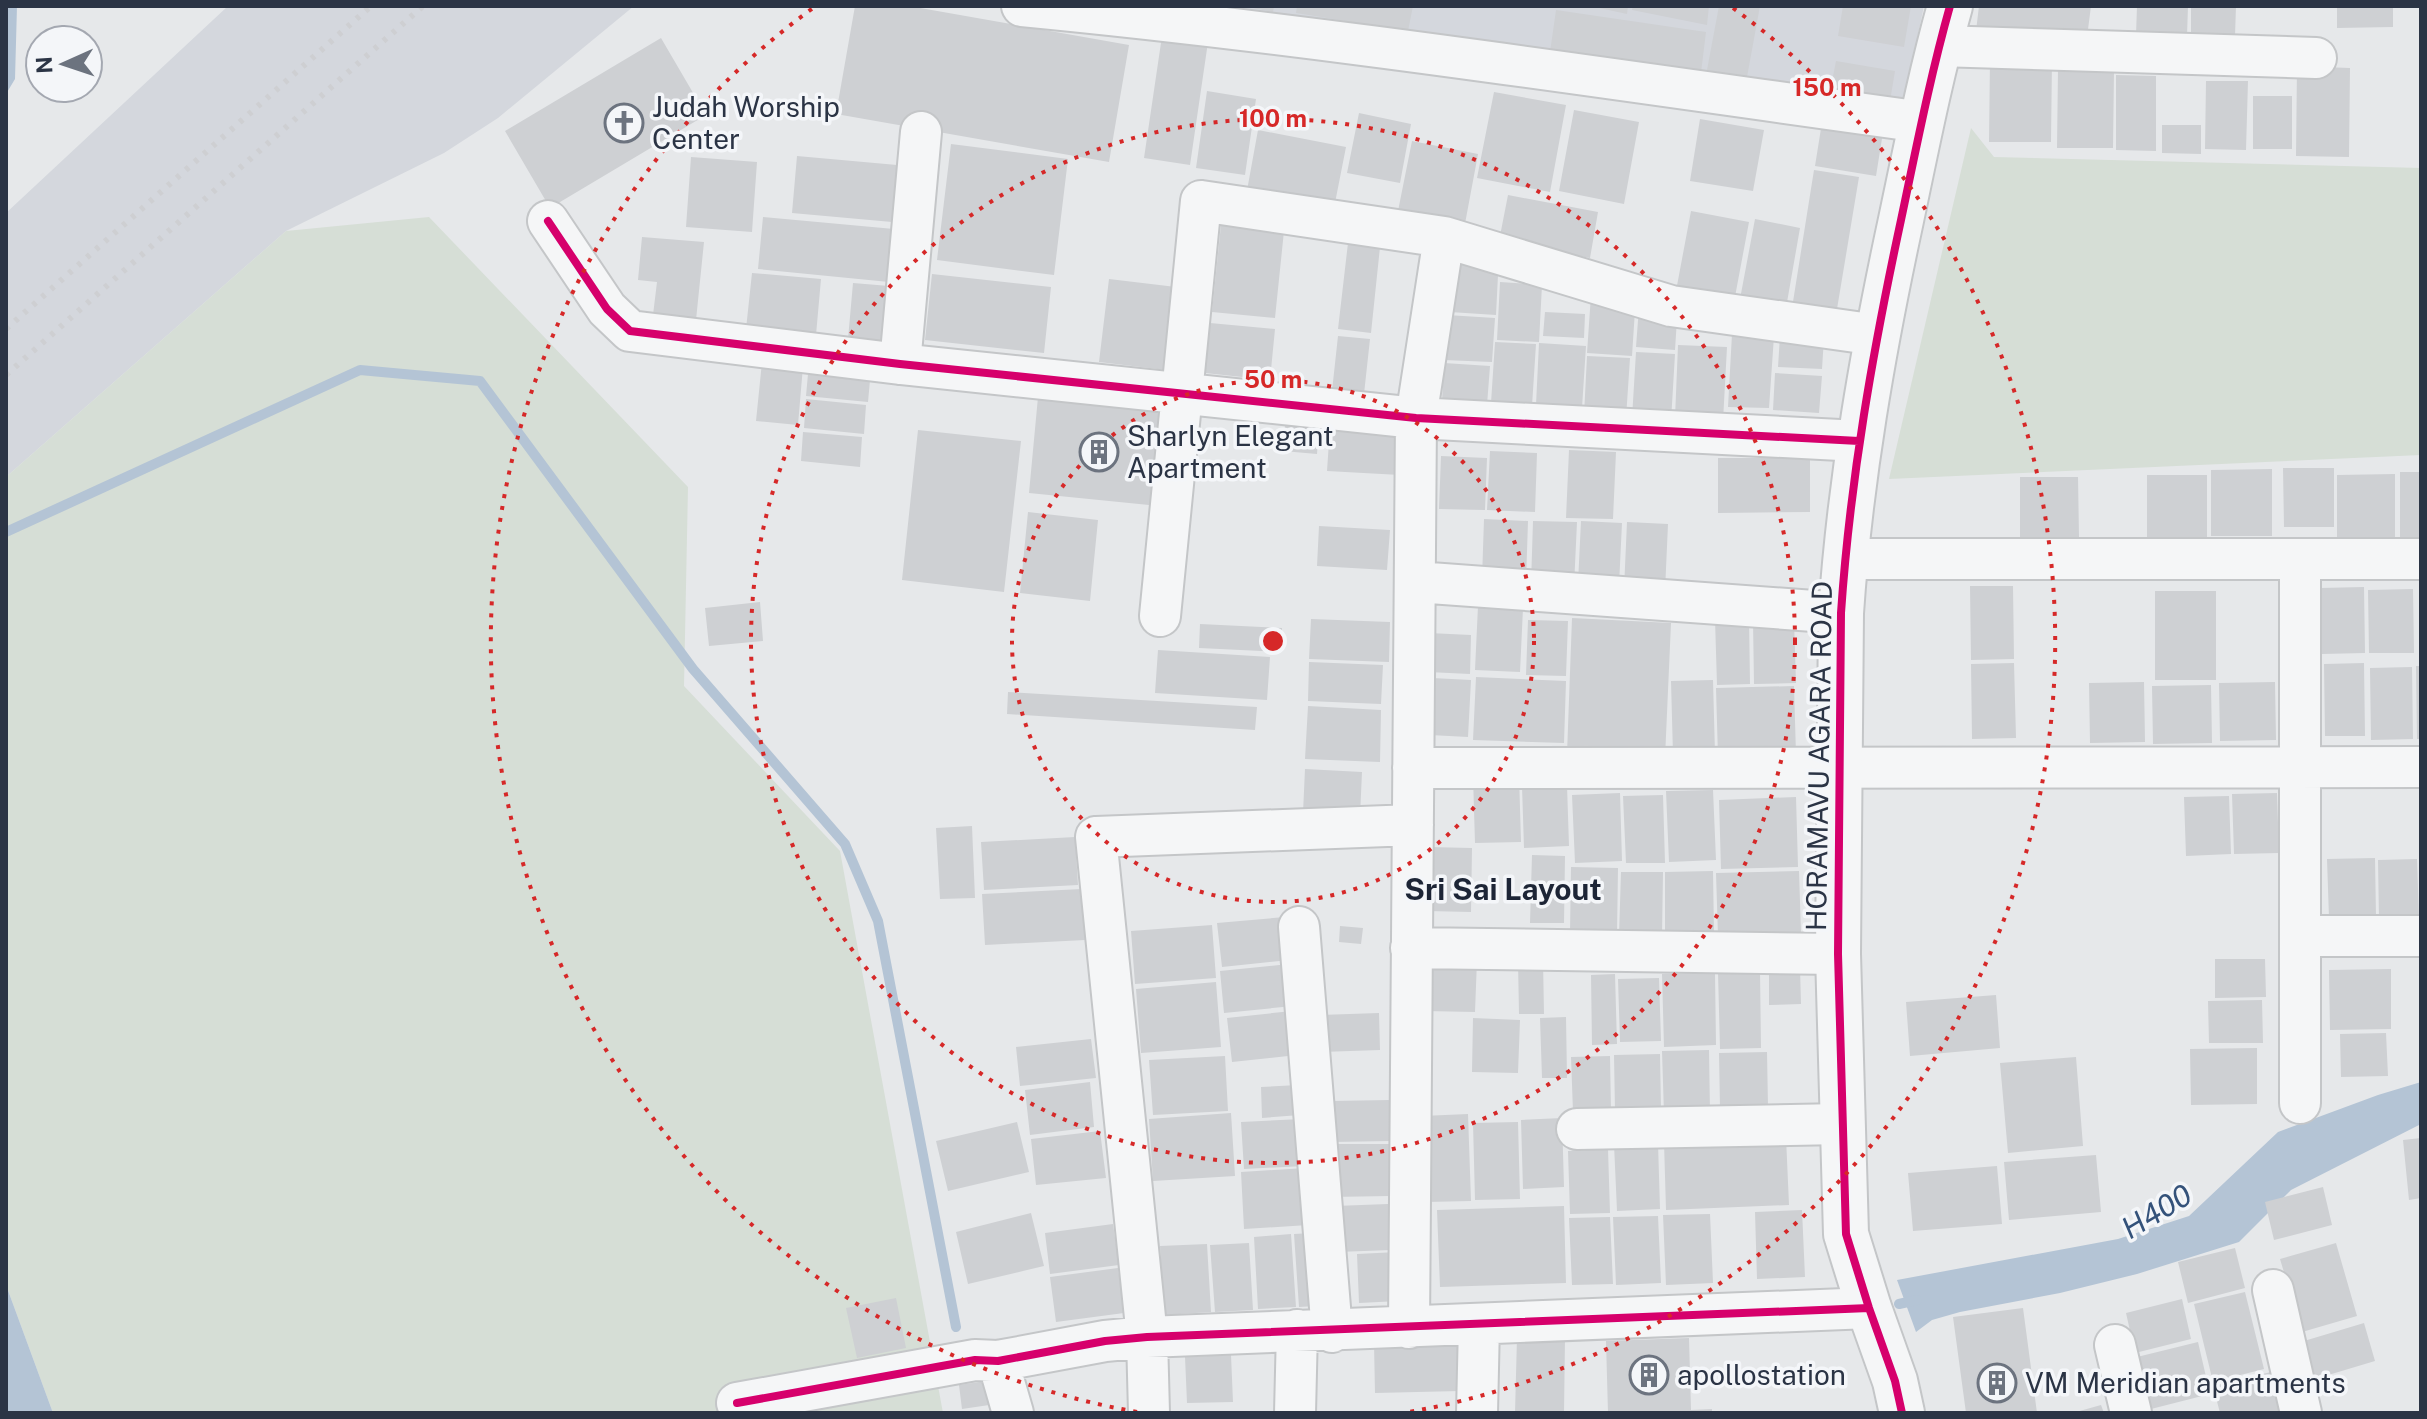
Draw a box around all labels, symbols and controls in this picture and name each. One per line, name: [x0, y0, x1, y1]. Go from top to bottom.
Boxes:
north arrow: [24, 24, 104, 104]
text: N: [31, 56, 57, 74]
text: 150 m: [1793, 73, 1861, 101]
place label: Judah Worship Center: [652, 90, 840, 155]
church icon: Judah Worship Center: [603, 102, 645, 144]
text: 100 m: [1239, 104, 1307, 132]
text: 50 m: [1244, 365, 1302, 393]
place label: Sharlyn Elegant Apartment: [1127, 419, 1334, 484]
building icon: Sharlyn Elegant Apartment: [1078, 431, 1120, 473]
street label: HORAMAVU AGARA ROAD: [1799, 581, 1838, 931]
centre of rings: [1259, 627, 1287, 655]
district label: Sri Sai Layout: [1404, 871, 1602, 907]
water label: H400: [2115, 1176, 2198, 1246]
building icon: apollostation: [1628, 1354, 1670, 1396]
place label: apollostation: [1677, 1358, 1846, 1391]
building icon: VM Meridian apartments: [1976, 1362, 2018, 1404]
place label: VM Meridian apartments: [2025, 1366, 2346, 1399]

